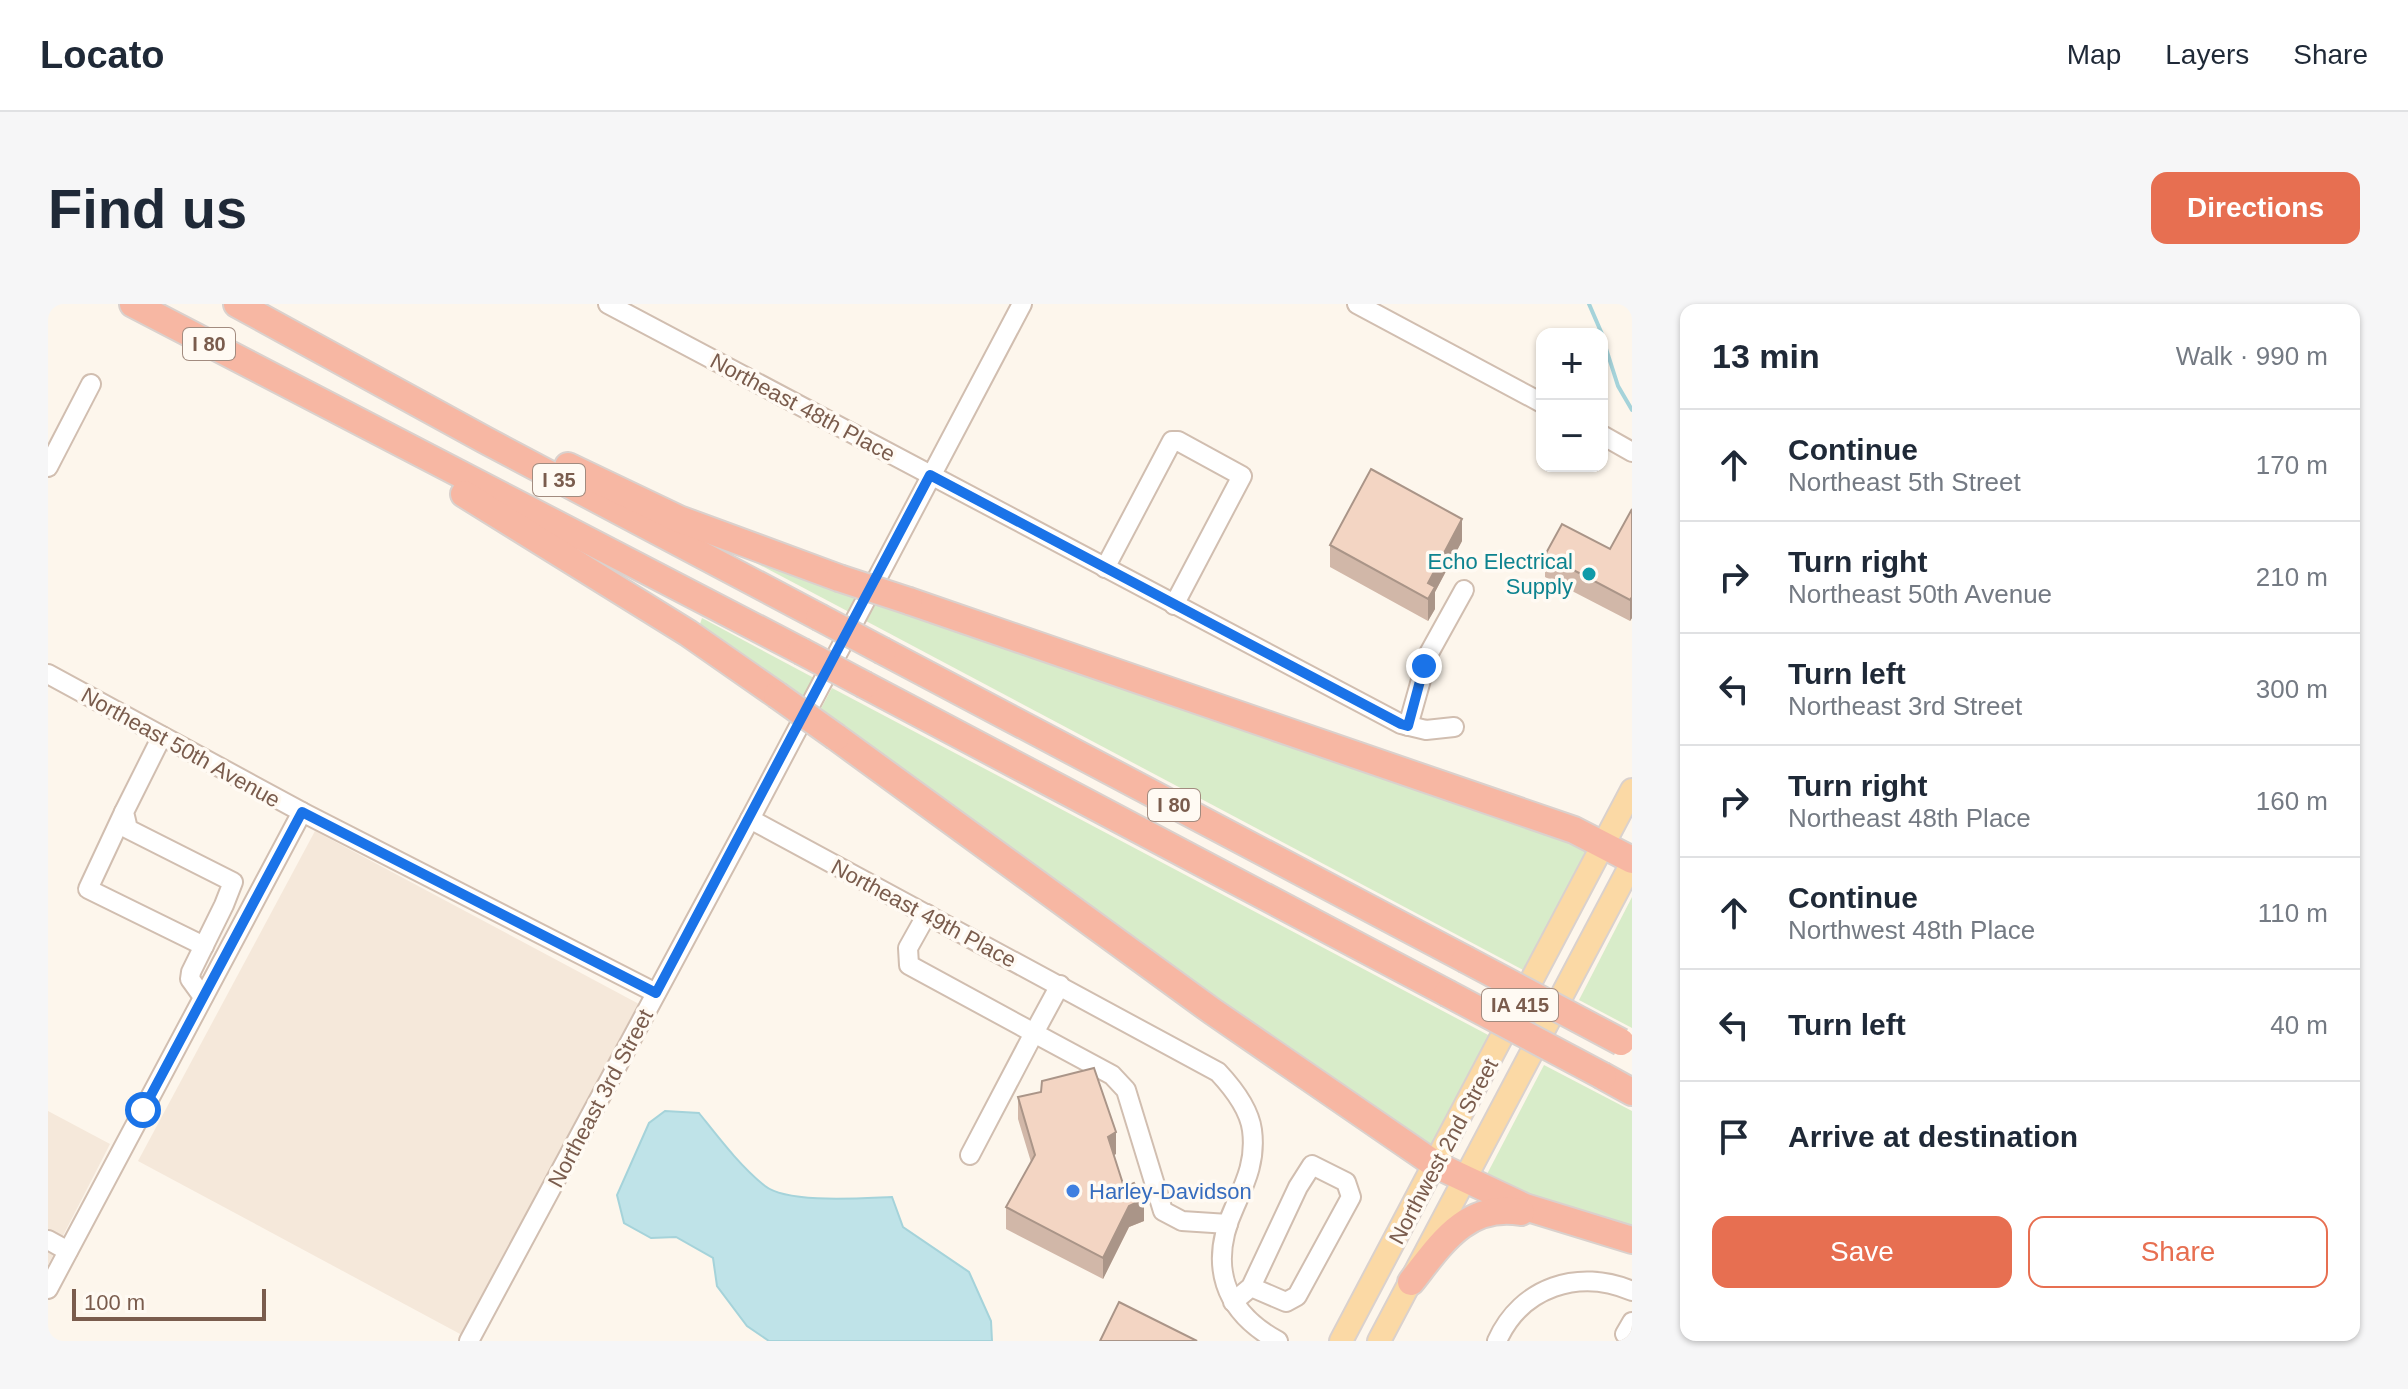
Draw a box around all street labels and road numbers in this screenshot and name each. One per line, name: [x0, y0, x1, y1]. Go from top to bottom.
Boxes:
road number: I 80: [183, 328, 235, 360]
street label: Northeast 48th Place: [706, 348, 899, 467]
road number: I 35: [533, 464, 585, 496]
street label: Northeast 50th Avenue: [77, 682, 285, 813]
road number: I 80: [1148, 789, 1200, 821]
street label: Northeast 49th Place: [827, 854, 1020, 973]
road number: IA 415: [1482, 989, 1558, 1021]
street label: Northeast 3rd Street: [543, 1005, 658, 1192]
street label: Northwest 2nd Street: [1384, 1054, 1503, 1248]

